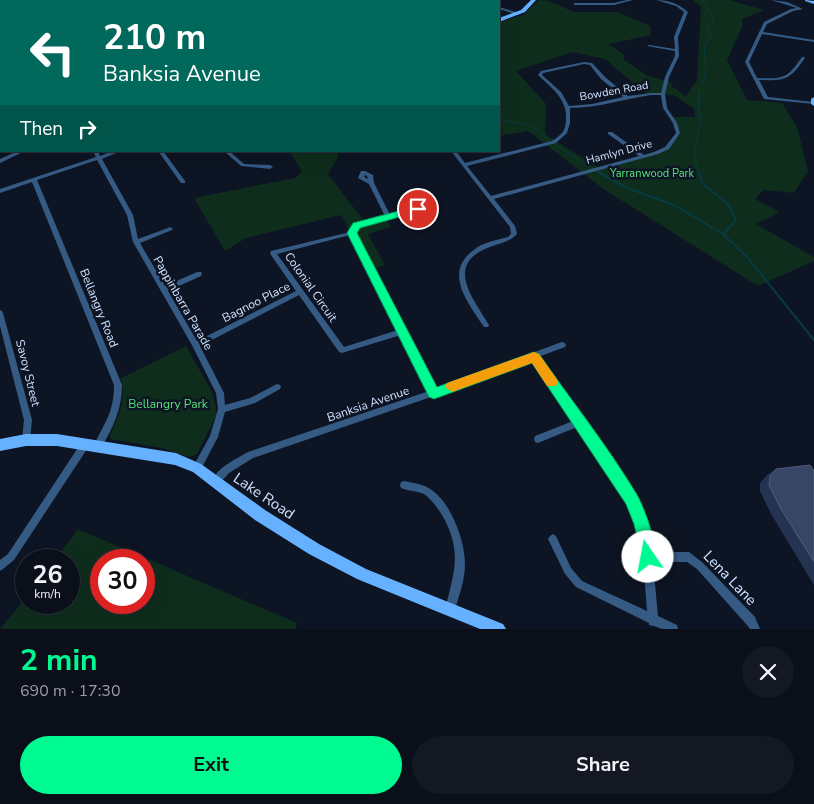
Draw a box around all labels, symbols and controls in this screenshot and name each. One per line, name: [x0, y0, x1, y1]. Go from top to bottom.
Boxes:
text: 210 m: [103, 14, 206, 61]
icon: left: [20, 20, 85, 85]
text: Banksia Avenue: [103, 59, 261, 89]
street label: Bowden Road: [578, 78, 650, 104]
icon: right: [73, 115, 101, 143]
text: Then: [20, 116, 63, 142]
street label: Hamlyn Drive: [584, 136, 654, 168]
park label: Yarranwood Park: [609, 166, 694, 181]
pin: [397, 188, 439, 230]
icon: arrive: [404, 195, 432, 223]
street label: Colonial Circuit: [281, 249, 341, 326]
street label: Pappinbarra Parade: [150, 253, 216, 353]
street label: Bellangry Road: [76, 266, 122, 350]
street label: Bagnoo Place: [219, 278, 293, 326]
street label: Savoy Street: [12, 338, 44, 409]
street label: Banksia Avenue: [325, 382, 411, 426]
park label: Bellangry Park: [128, 396, 209, 412]
street label: Lake Road: [229, 468, 299, 524]
position arrow: [621, 530, 673, 582]
street label: Lena Lane: [699, 546, 761, 610]
speed limit sign: 30: [90, 549, 155, 614]
text: 26: [32, 558, 63, 592]
text: km/h: [34, 586, 61, 602]
text: 2 min: [20, 640, 98, 681]
button: close: [742, 646, 794, 698]
text: 690 m · 17:30: [20, 680, 121, 702]
button: Exit: [20, 736, 402, 794]
button: Share: [412, 736, 794, 794]

